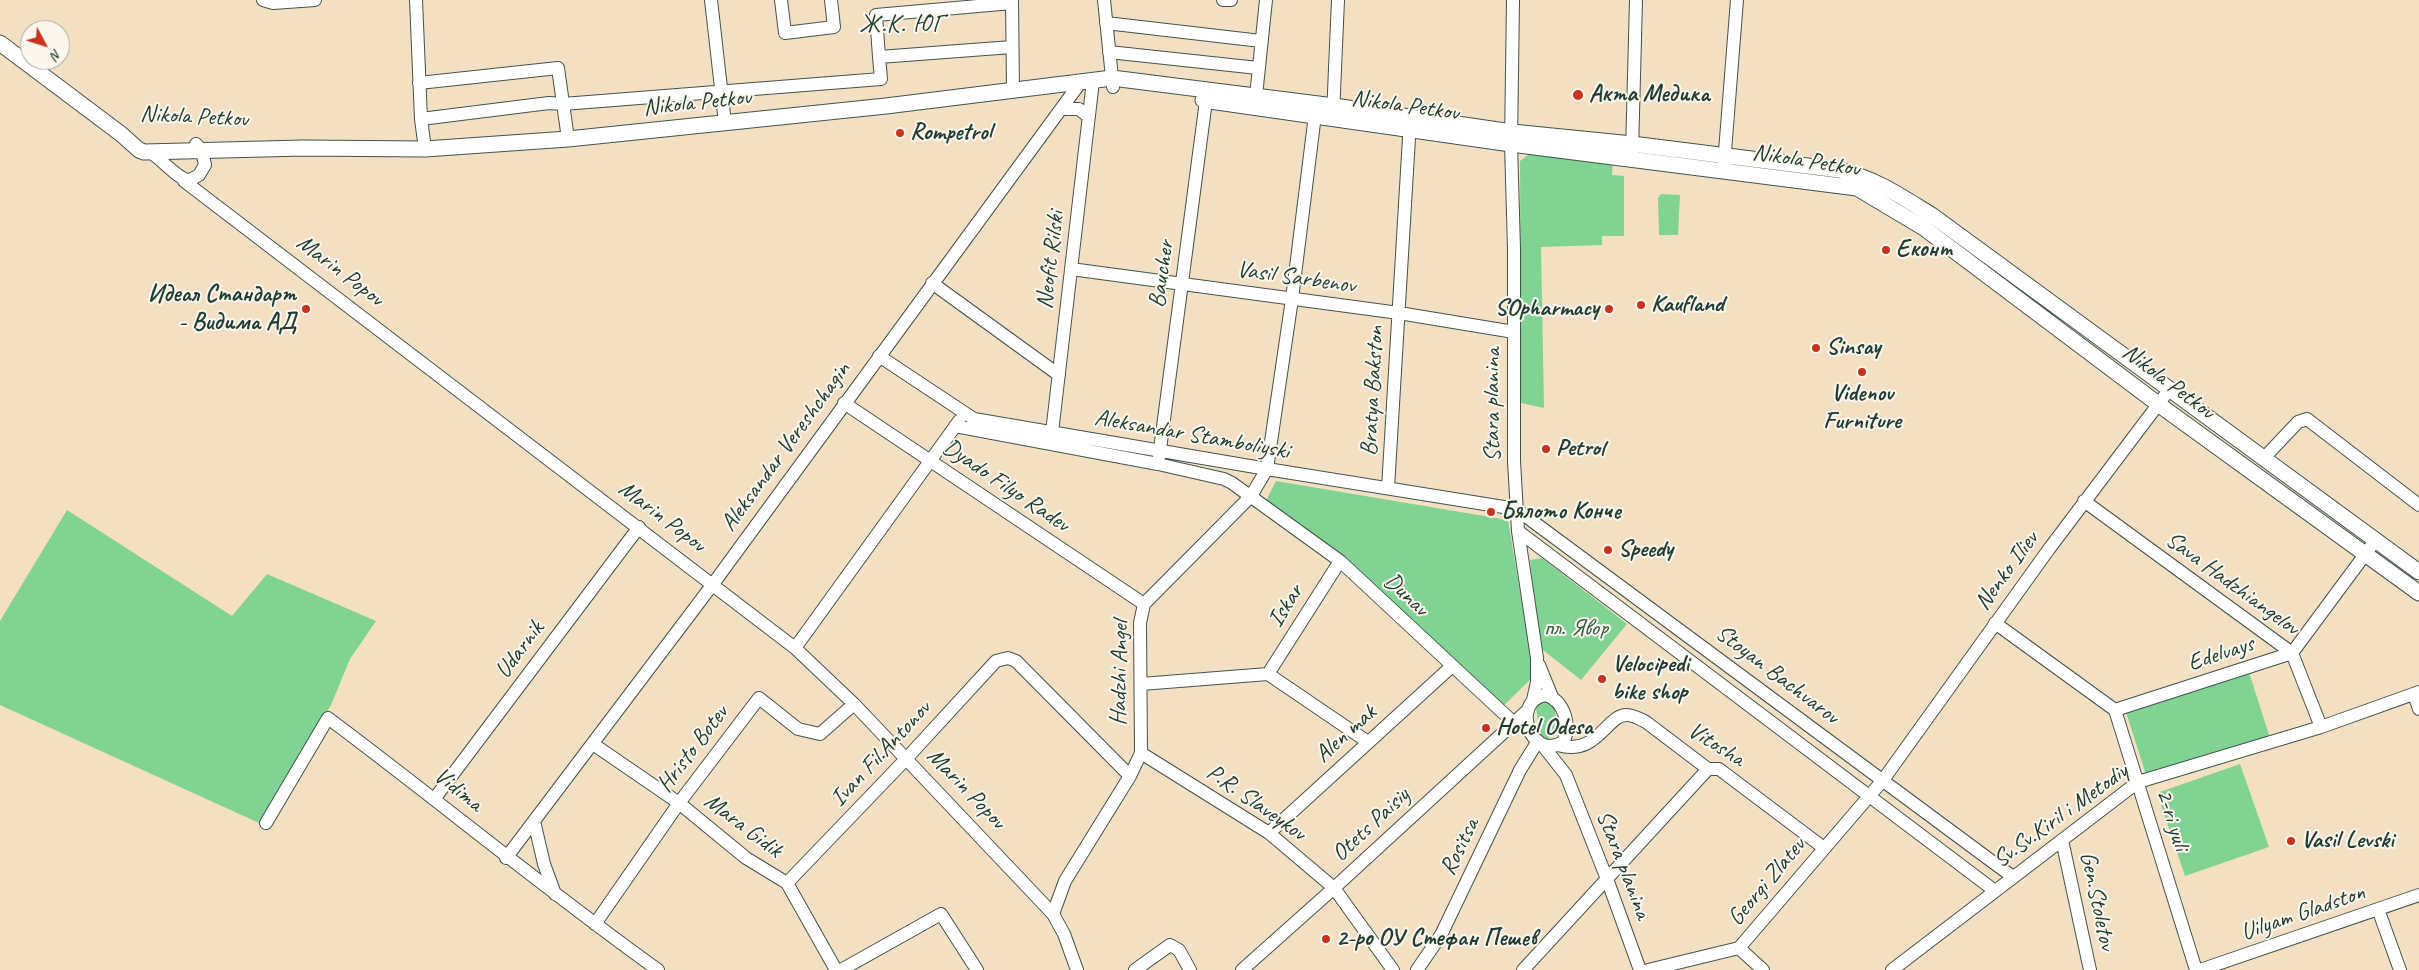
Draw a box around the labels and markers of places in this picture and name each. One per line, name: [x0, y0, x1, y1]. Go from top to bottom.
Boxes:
place label: Акта Медика: [1589, 81, 1709, 109]
marker: Акта Медика: [1571, 88, 1585, 102]
place label: Rompetrol: [910, 119, 992, 147]
marker: Rompetrol: [894, 127, 906, 139]
place label: Еконт: [1896, 236, 1953, 264]
marker: Еконт: [1880, 244, 1892, 256]
place label: Идеал Стандарт - Видима АД: [148, 281, 296, 337]
place label: Kaufland: [1651, 291, 1724, 319]
place label: SOpharmacy: [1495, 295, 1599, 323]
marker: Kaufland: [1635, 299, 1647, 311]
marker: Идеал Стандарт - Видима АД: [300, 303, 312, 315]
marker: SOpharmacy: [1603, 303, 1615, 315]
place label: Sinsay: [1826, 334, 1881, 362]
marker: Sinsay: [1810, 342, 1822, 354]
marker: Videnov Furniture: [1856, 366, 1868, 378]
place label: Videnov Furniture: [1823, 380, 1901, 436]
place label: Petrol: [1556, 435, 1604, 463]
marker: Petrol: [1540, 443, 1552, 455]
place label: Бялото Конче: [1501, 498, 1621, 526]
marker: Бялото Конче: [1485, 506, 1497, 518]
place label: Speedy: [1618, 536, 1673, 564]
marker: Speedy: [1602, 544, 1614, 556]
place label: Velocipedi bike shop: [1612, 651, 1689, 707]
marker: Velocipedi bike shop: [1596, 673, 1608, 685]
place label: Hotel Odesa: [1496, 714, 1593, 742]
marker: Hotel Odesa: [1480, 722, 1492, 734]
place label: Vasil Levski: [2301, 827, 2394, 855]
marker: Vasil Levski: [2285, 835, 2297, 847]
place label: 2-ро ОУ Стефан Пешев: [1336, 925, 1537, 953]
marker: 2-ро ОУ Стефан Пешев: [1320, 933, 1332, 945]

